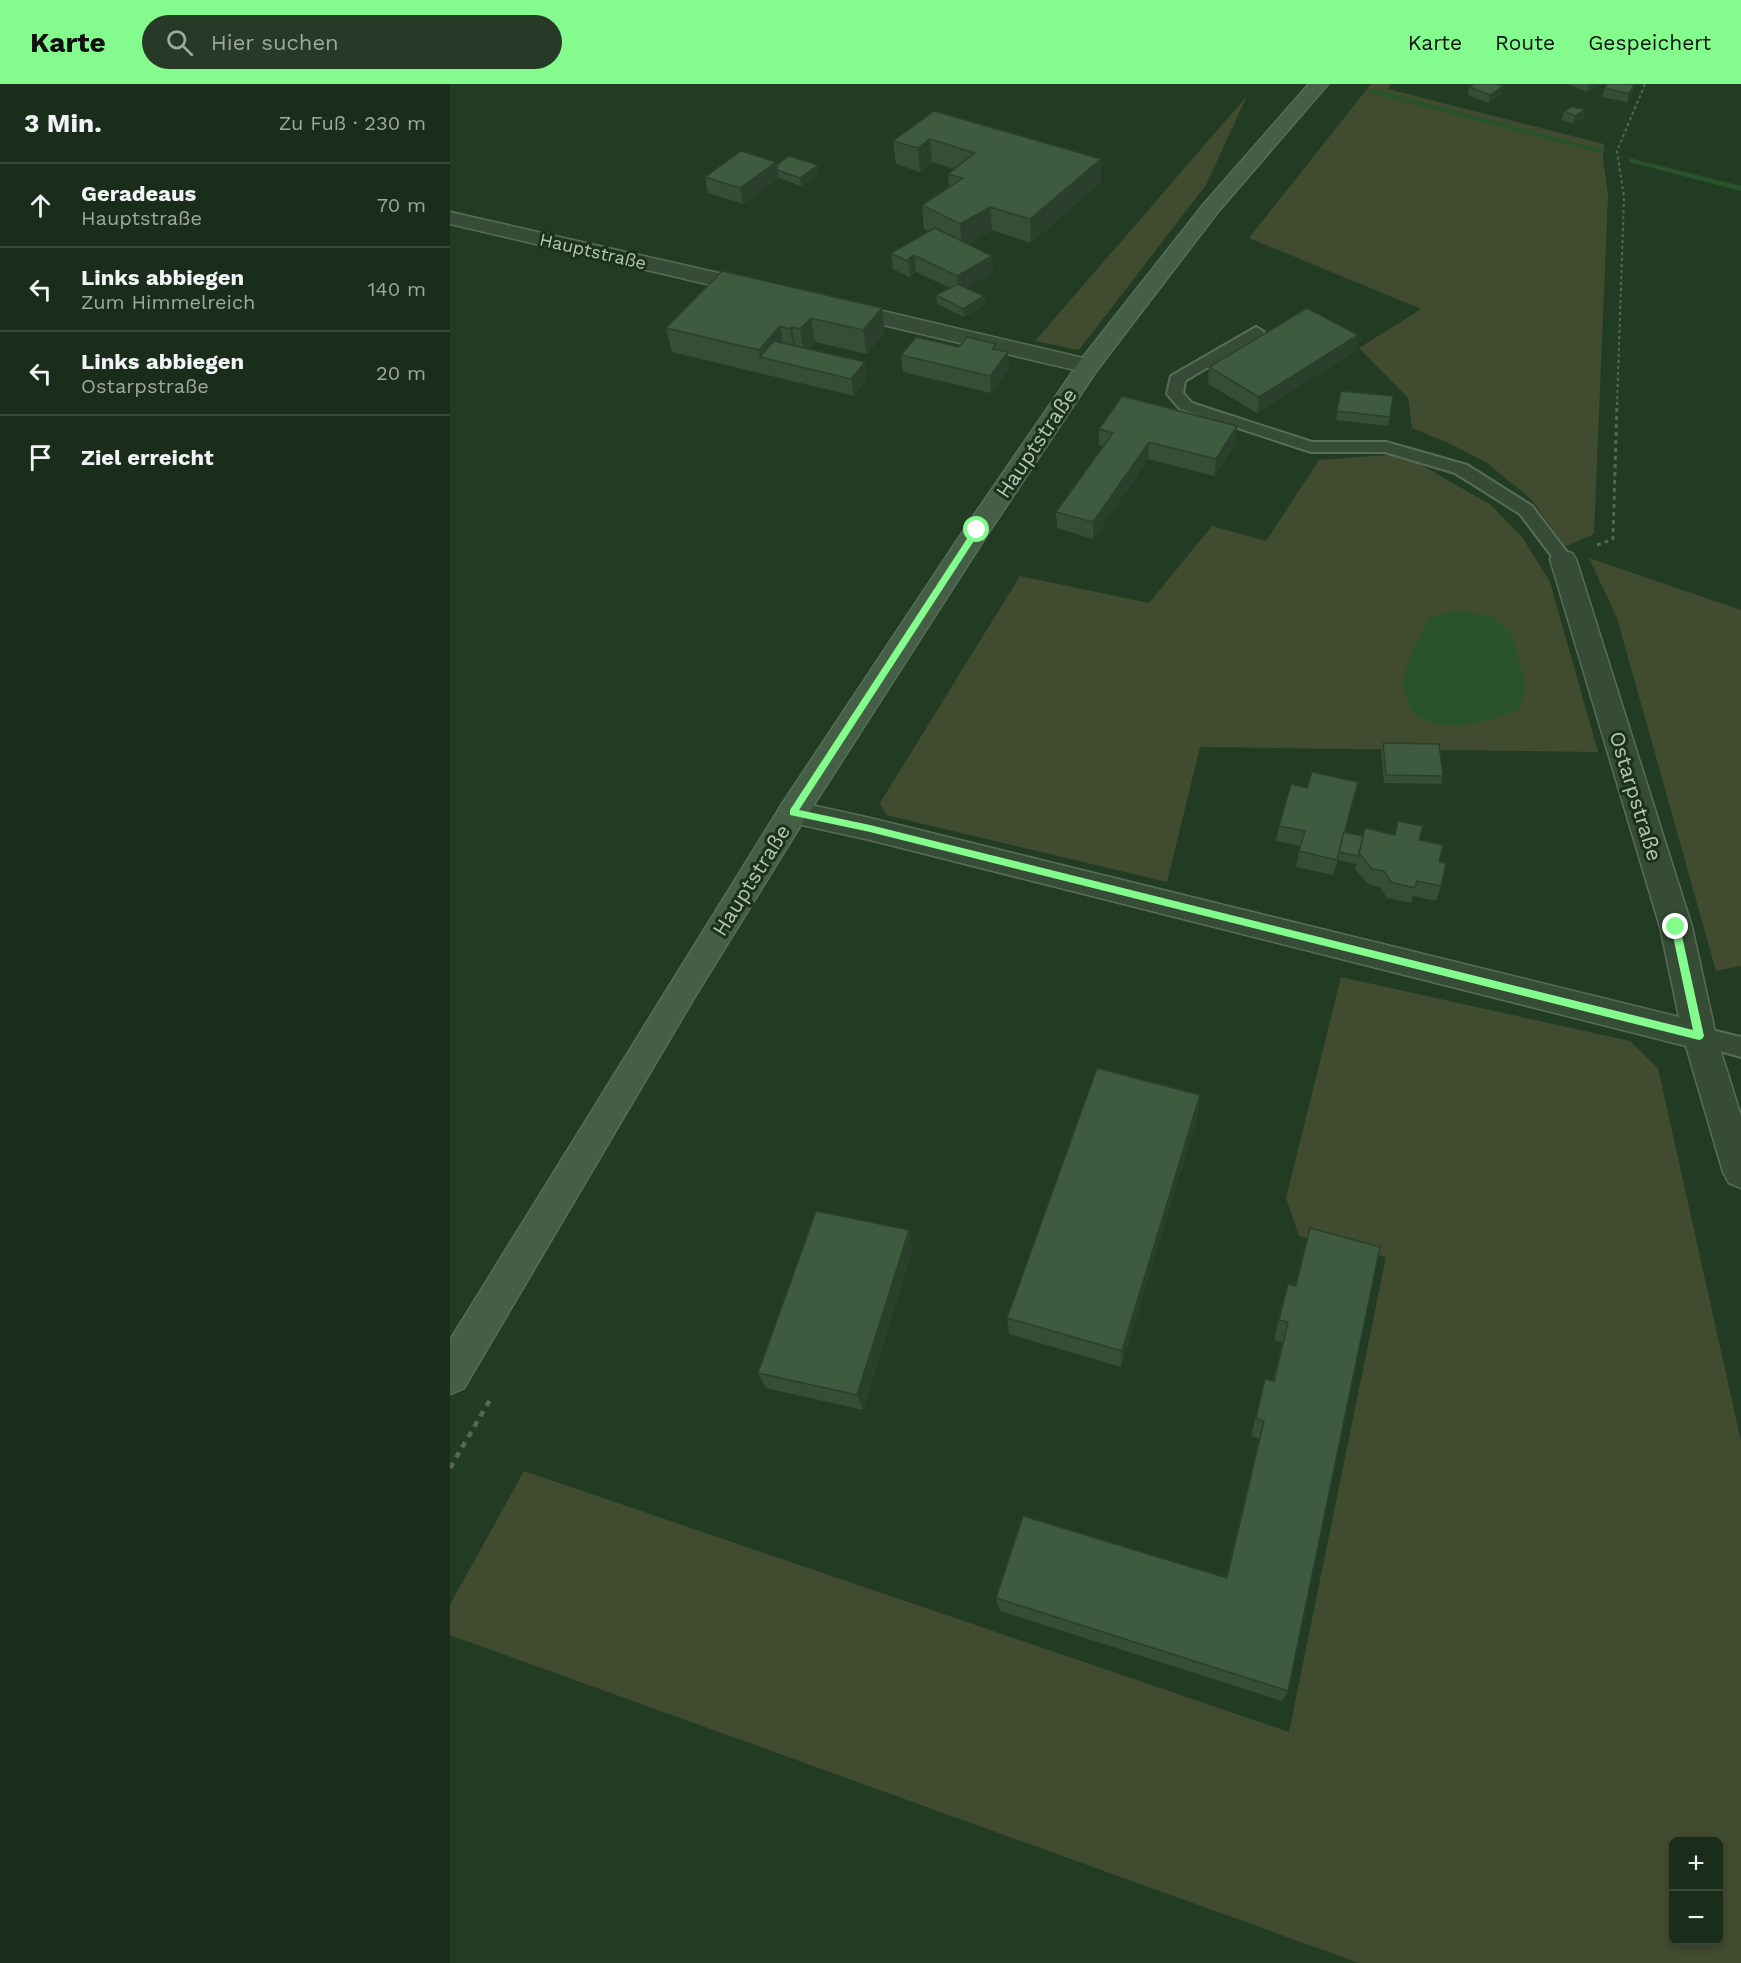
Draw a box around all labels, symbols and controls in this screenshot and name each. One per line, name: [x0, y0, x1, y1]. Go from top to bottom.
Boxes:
search box: [142, 15, 562, 69]
text: Karte: [30, 26, 106, 59]
icon: search: [163, 26, 196, 59]
text: Hier suchen: [211, 30, 339, 55]
text: Karte: [1408, 30, 1462, 55]
text: Route: [1495, 30, 1555, 55]
text: Gespeichert: [1588, 30, 1711, 55]
text: 3 Min.: [24, 108, 102, 138]
text: Zu Fuß · 230 m: [279, 111, 426, 135]
text: Geradeaus: [81, 181, 196, 206]
icon: ahead: [24, 189, 57, 222]
text: 70 m: [377, 193, 426, 217]
text: Hauptstraße: [81, 206, 202, 230]
street label: Hauptstraße: [538, 229, 648, 273]
text: Links abbiegen: [81, 265, 244, 290]
icon: left: [24, 273, 57, 306]
text: 140 m: [368, 277, 426, 301]
text: Zum Himmelreich: [81, 290, 256, 314]
text: Links abbiegen: [81, 349, 244, 374]
icon: left: [24, 357, 57, 390]
text: 20 m: [376, 361, 426, 385]
text: Ostarpstraße: [81, 374, 209, 398]
street label: Hauptstraße: [990, 383, 1082, 503]
icon: arrive: [24, 441, 57, 474]
text: Ziel erreicht: [81, 445, 214, 470]
route start: [963, 516, 989, 542]
street label: Ostarpstraße: [1604, 728, 1668, 864]
street label: Hauptstraße: [707, 820, 795, 940]
route end: [1662, 913, 1688, 939]
map controls: [1669, 1837, 1723, 1945]
button: +: [1669, 1837, 1723, 1891]
button: −: [1669, 1891, 1723, 1945]

